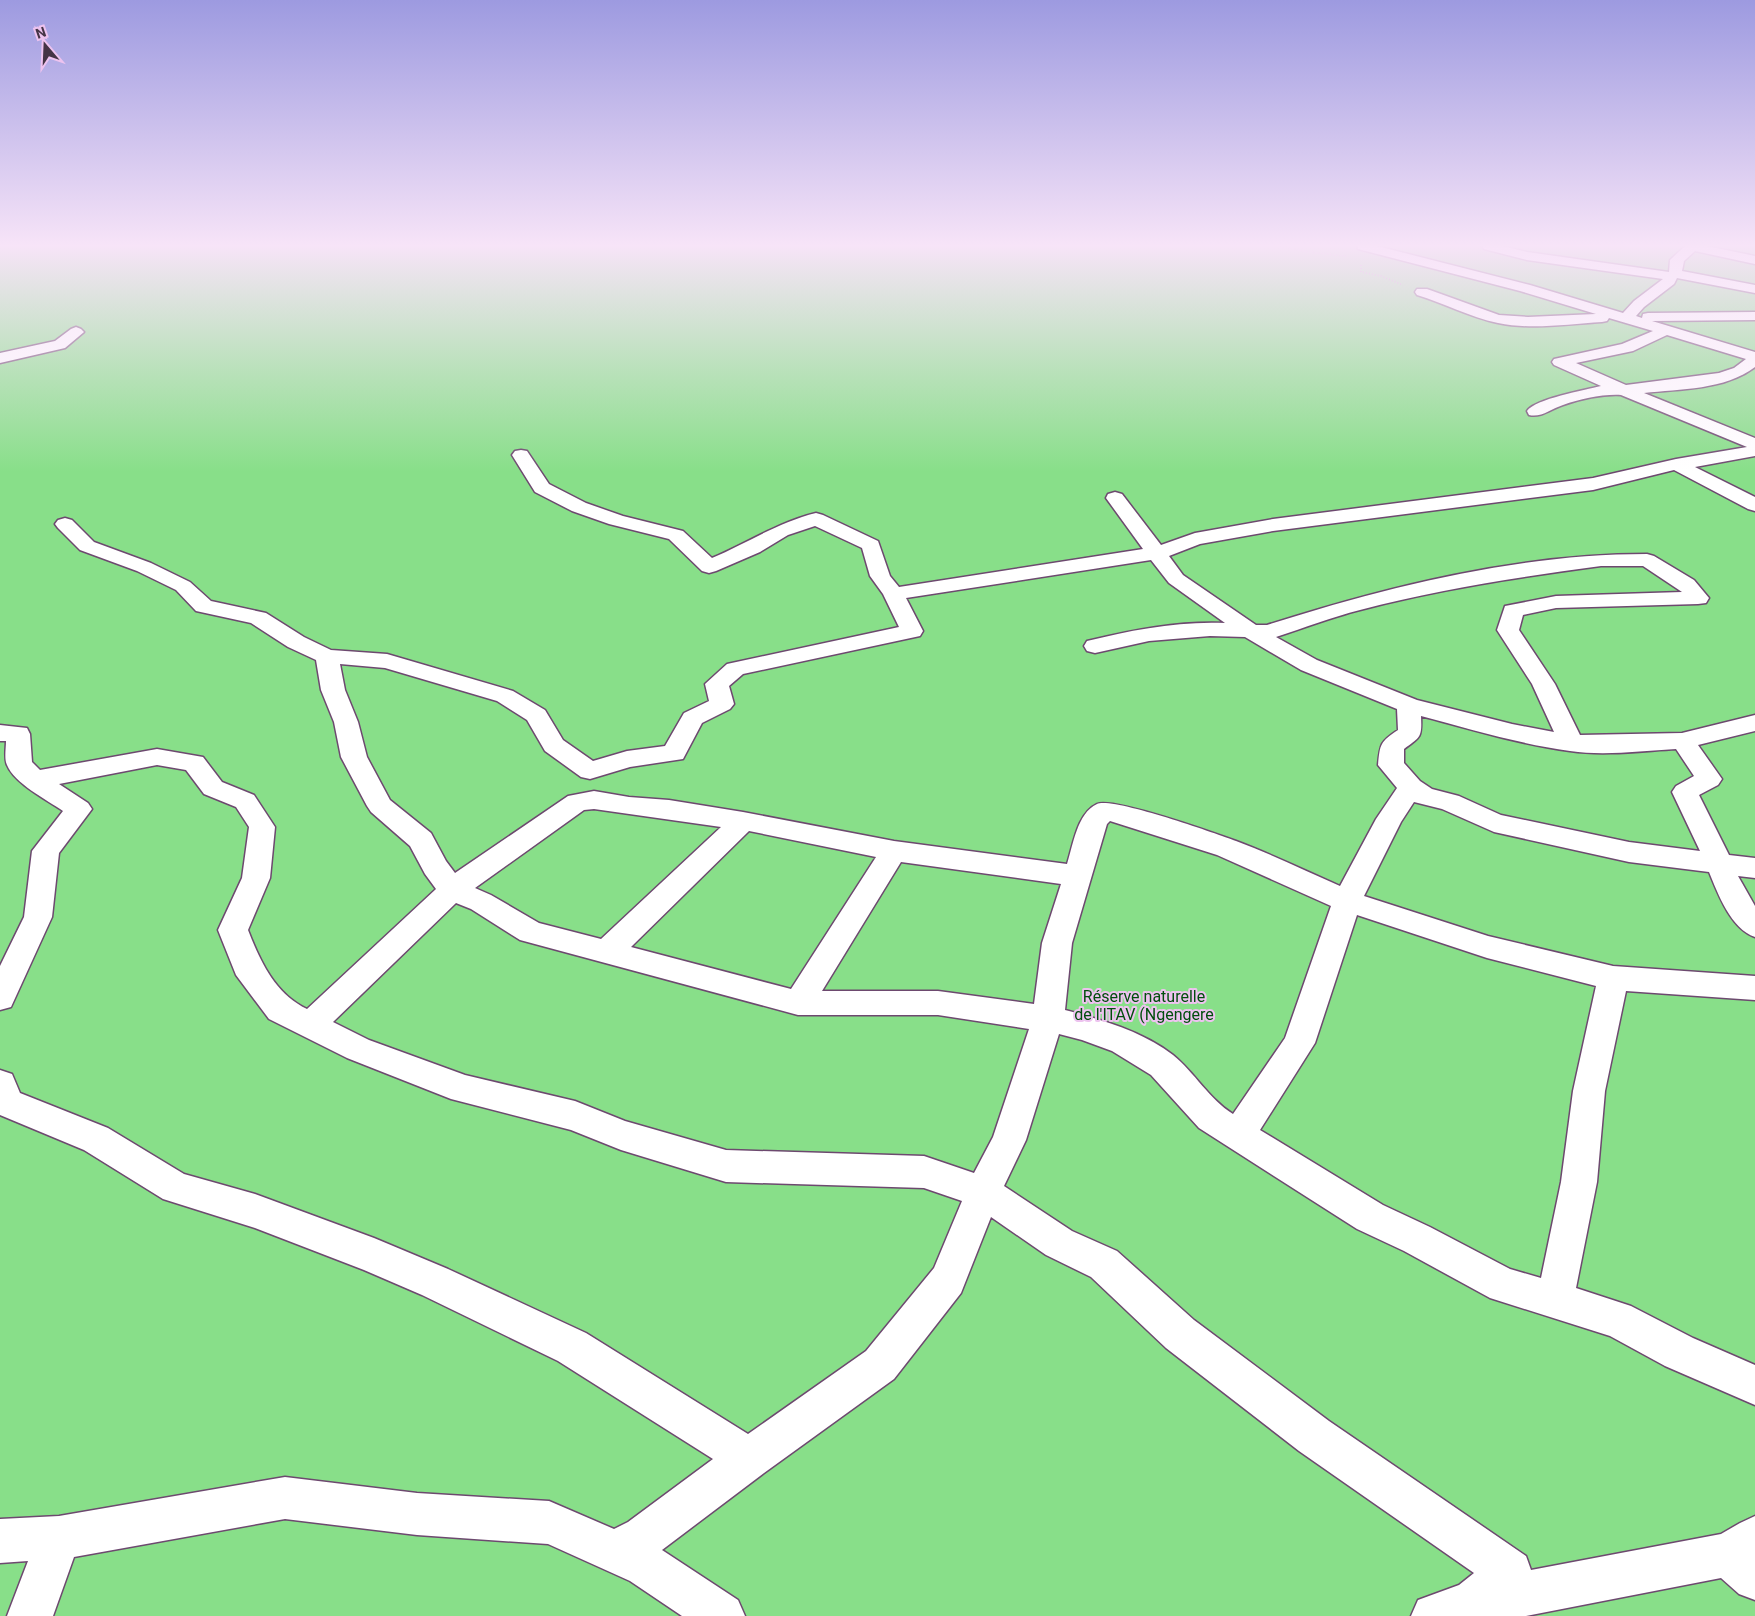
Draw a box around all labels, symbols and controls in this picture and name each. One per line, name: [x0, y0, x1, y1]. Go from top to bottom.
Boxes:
north arrow: [20, 20, 70, 70]
text: N: [33, 24, 48, 42]
park label: Réserve naturelle de l'ITAV (Ngengere: [1074, 987, 1214, 1024]

